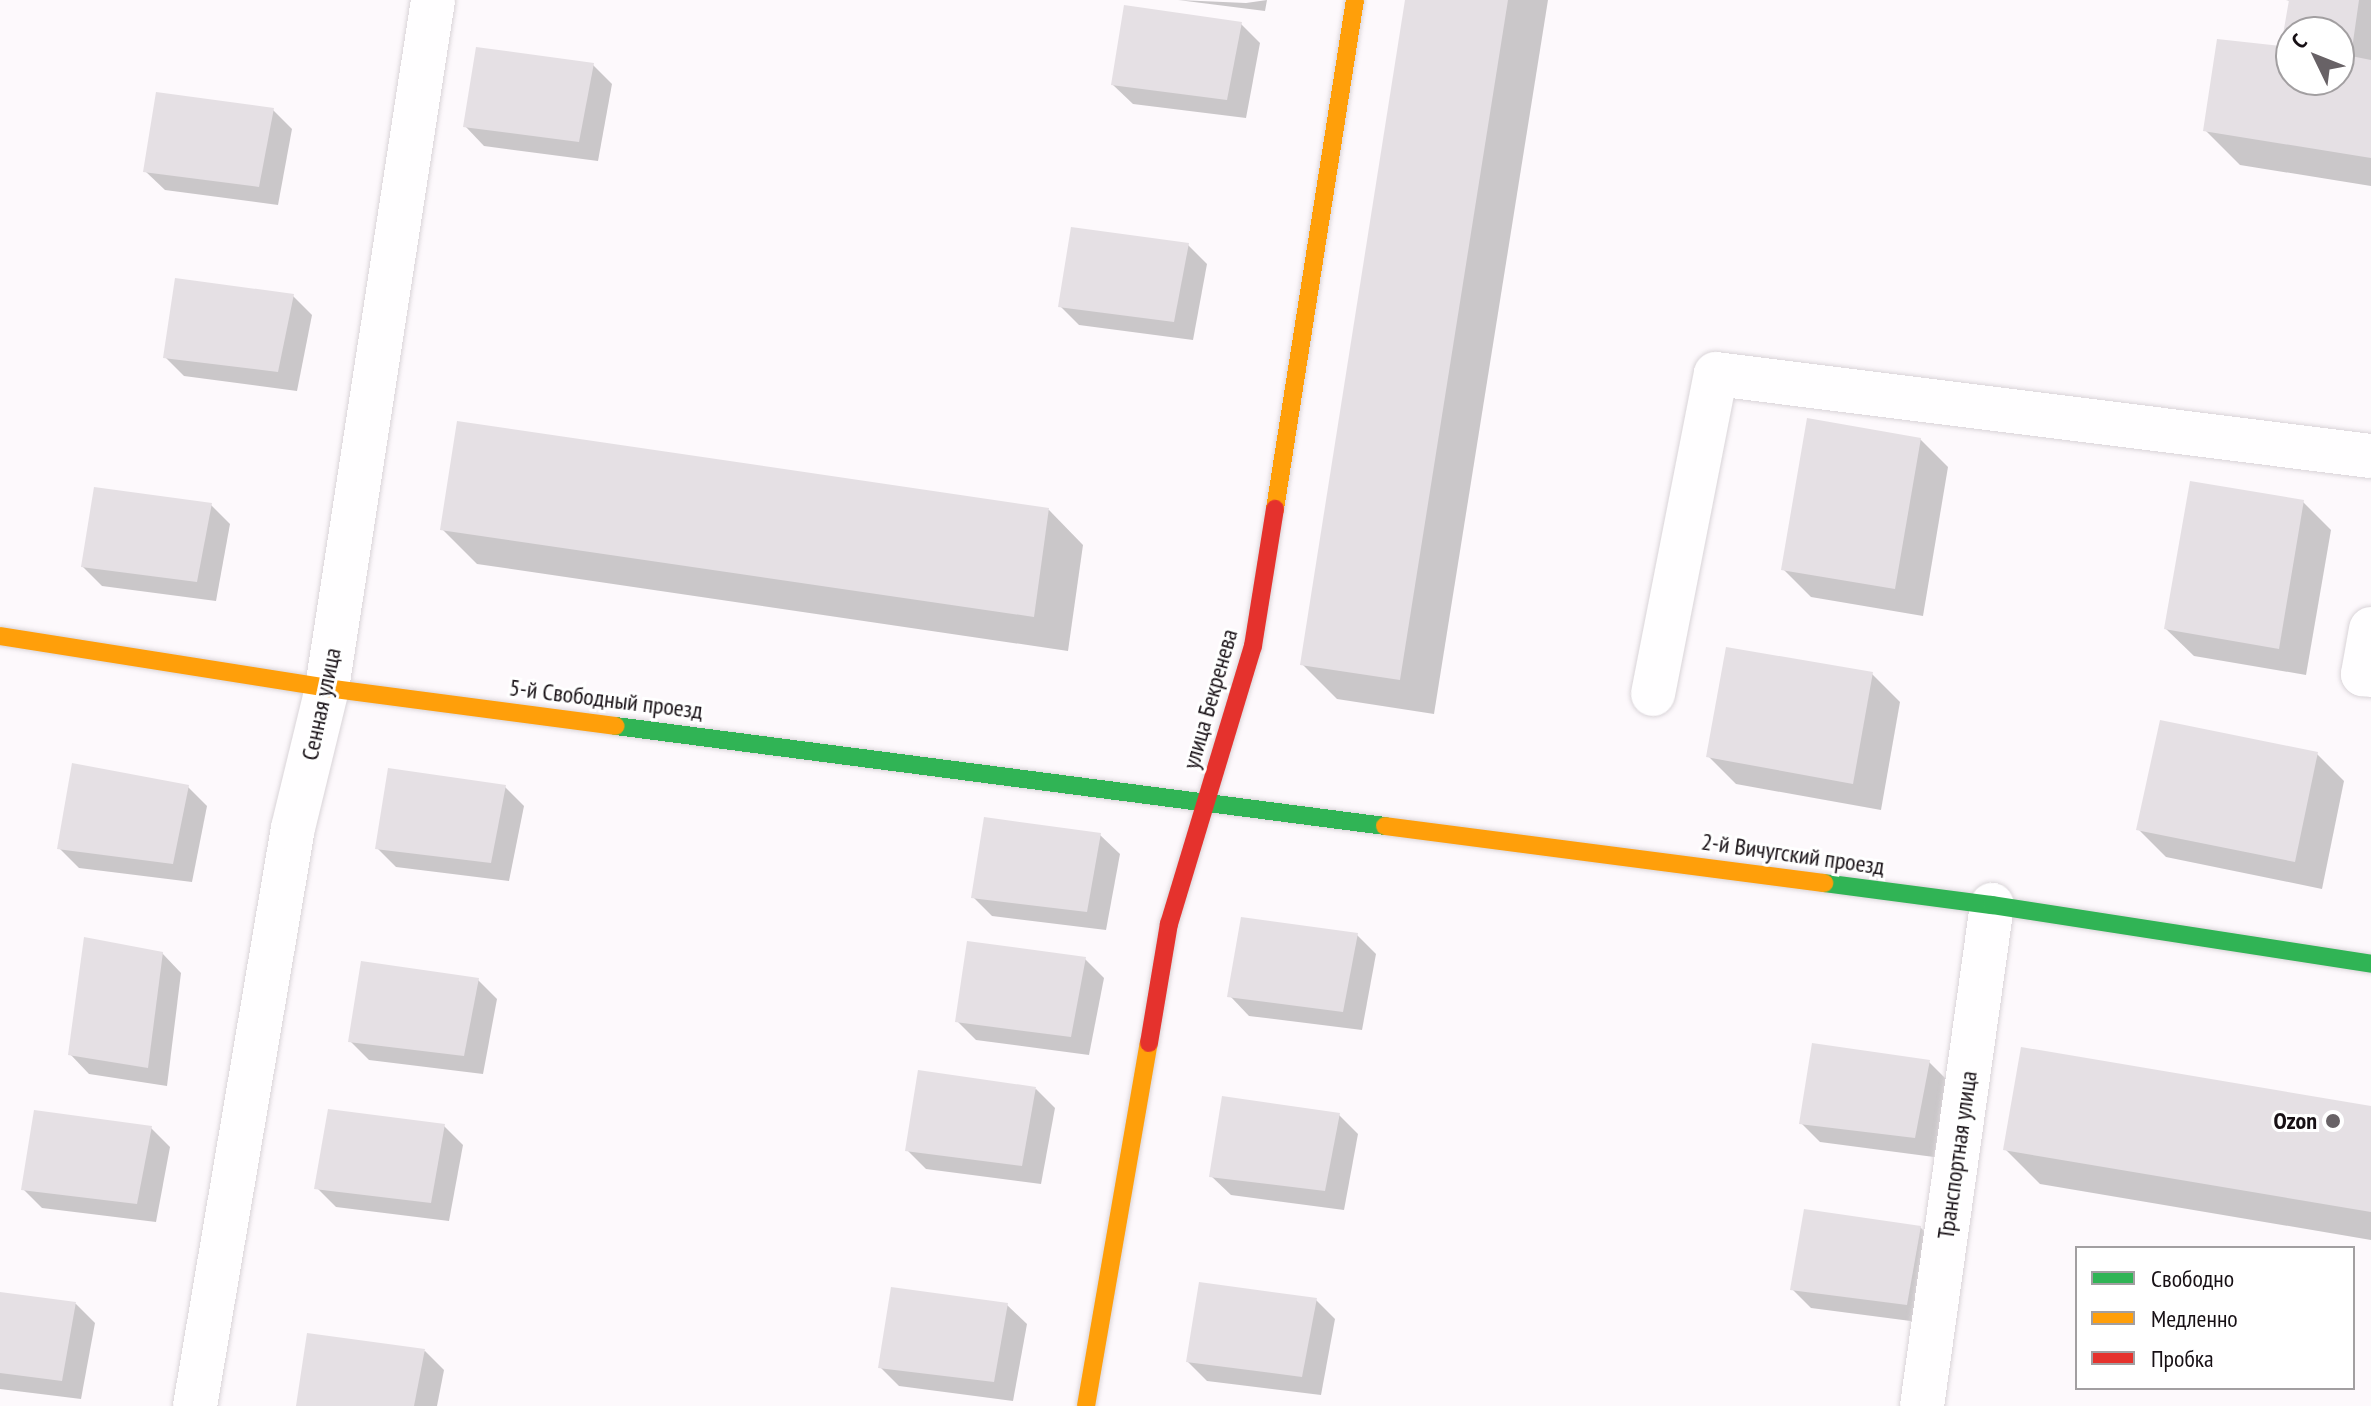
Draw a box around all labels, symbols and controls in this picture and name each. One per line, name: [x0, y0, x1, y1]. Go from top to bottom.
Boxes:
north arrow: [2275, 16, 2355, 96]
text: С: [2285, 28, 2313, 54]
street label: улица Бекренева: [1176, 626, 1244, 772]
street label: Сенная улица: [295, 645, 347, 763]
street label: 5-й Свободный проезд: [508, 673, 704, 725]
street label: 2-й Вичугский проезд: [1700, 827, 1886, 881]
street label: Транспортная улица: [1931, 1069, 1983, 1241]
place label: Ozon: [2274, 1107, 2317, 1135]
marker: Ozon: [2324, 1112, 2342, 1130]
legend: [2075, 1246, 2355, 1390]
text: Свободно: [2151, 1263, 2234, 1294]
text: Медленно: [2151, 1303, 2238, 1334]
text: Пробка: [2151, 1343, 2214, 1374]

